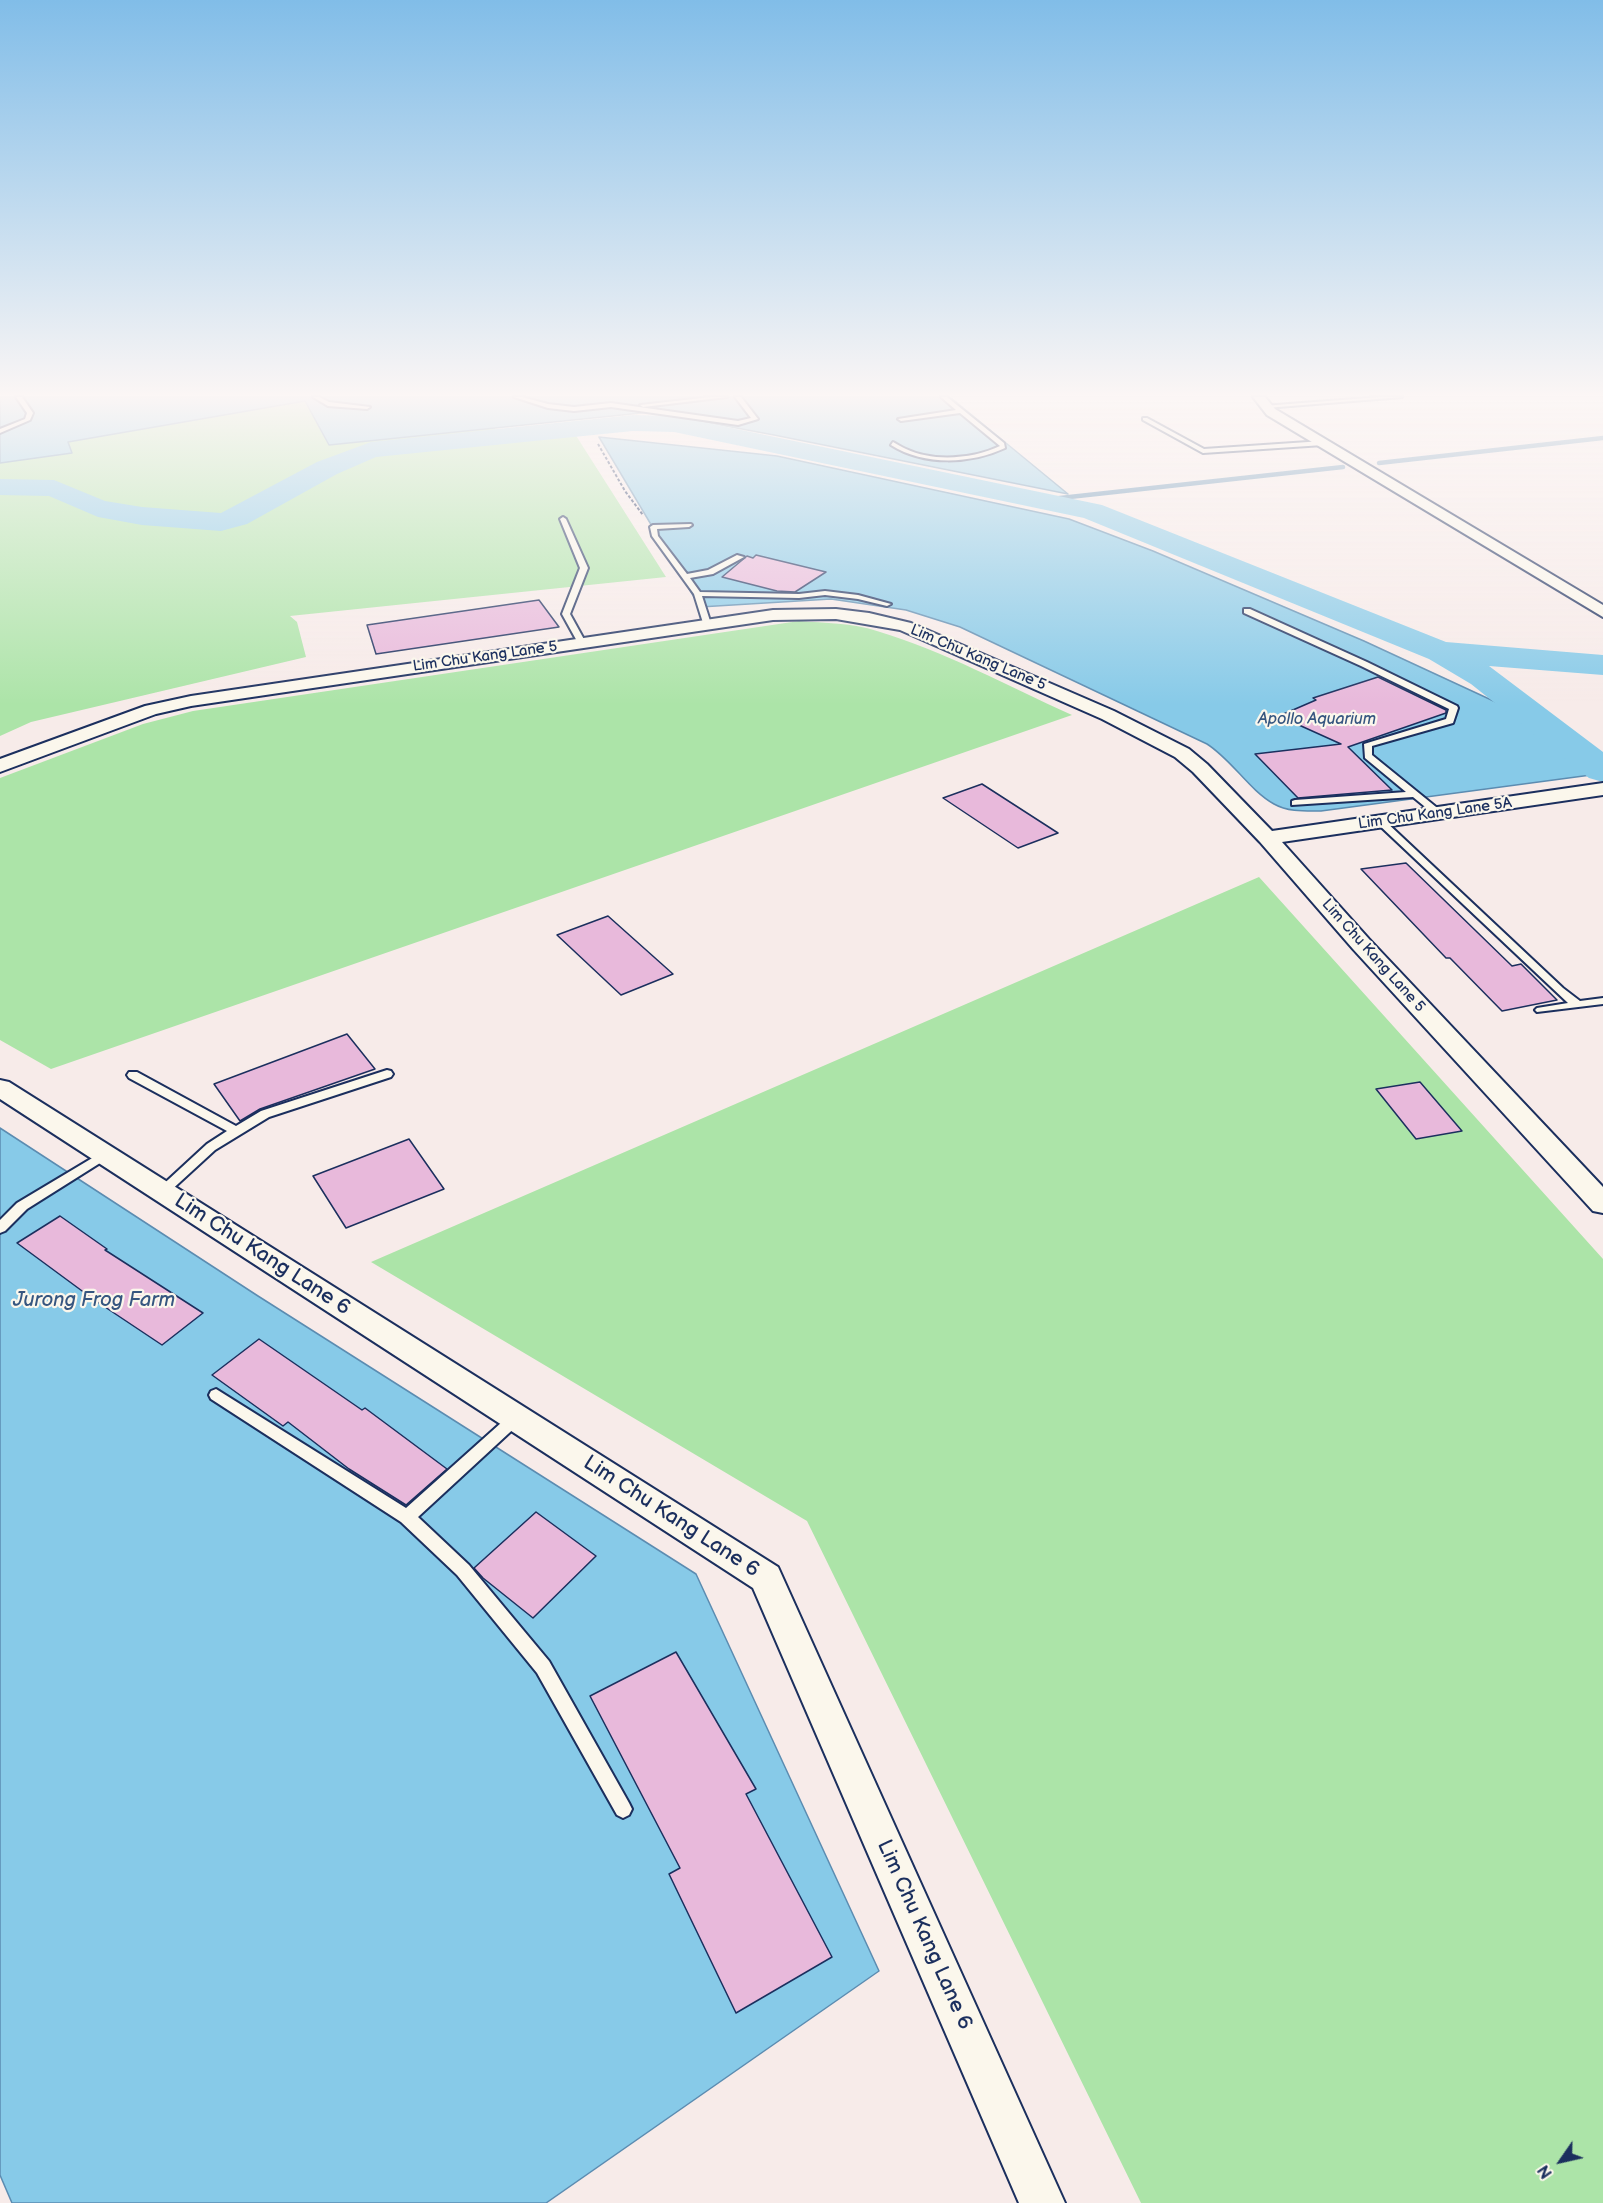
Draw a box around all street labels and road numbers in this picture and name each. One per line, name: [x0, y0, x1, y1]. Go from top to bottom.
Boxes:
street label: Lim Chu Kang Lane 5: [907, 621, 1049, 695]
street label: Lim Chu Kang Lane 5: [412, 638, 558, 676]
street label: Lim Chu Kang Lane 5A: [1357, 794, 1513, 834]
street label: Lim Chu Kang Lane 5: [1318, 896, 1428, 1016]
street label: Lim Chu Kang Lane 6: [169, 1189, 355, 1321]
street label: Lim Chu Kang Lane 6: [578, 1451, 764, 1583]
street label: Lim Chu Kang Lane 6: [871, 1836, 977, 2034]

